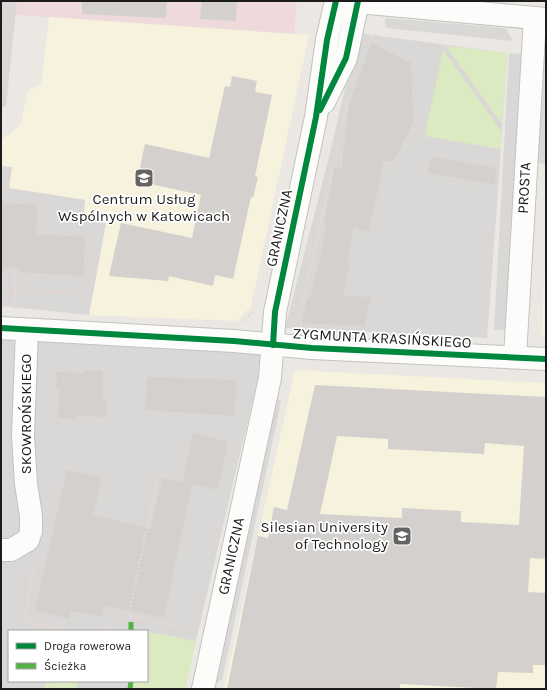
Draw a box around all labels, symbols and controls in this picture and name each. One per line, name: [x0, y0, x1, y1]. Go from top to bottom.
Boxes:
street label: PROSTA: [514, 161, 534, 214]
school or university icon: Centrum Usług Wspólnych w Katowicach: [133, 167, 155, 189]
street label: GRANICZNA: [262, 187, 296, 268]
place label: Centrum Usług Wspólnych w Katowicach: [58, 190, 230, 225]
street label: ZYGMUNTA KRASIŃSKIEGO: [292, 324, 472, 352]
street label: SKOWROŃSKIEGO: [17, 354, 35, 474]
street label: GRANICZNA: [214, 515, 248, 596]
place label: Silesian University of Technology: [260, 518, 388, 553]
school or university icon: Silesian University of Technology: [391, 525, 413, 547]
legend: [8, 630, 148, 682]
text: Droga rowerowa: [44, 639, 131, 653]
text: Ścieżka: [44, 658, 86, 673]

